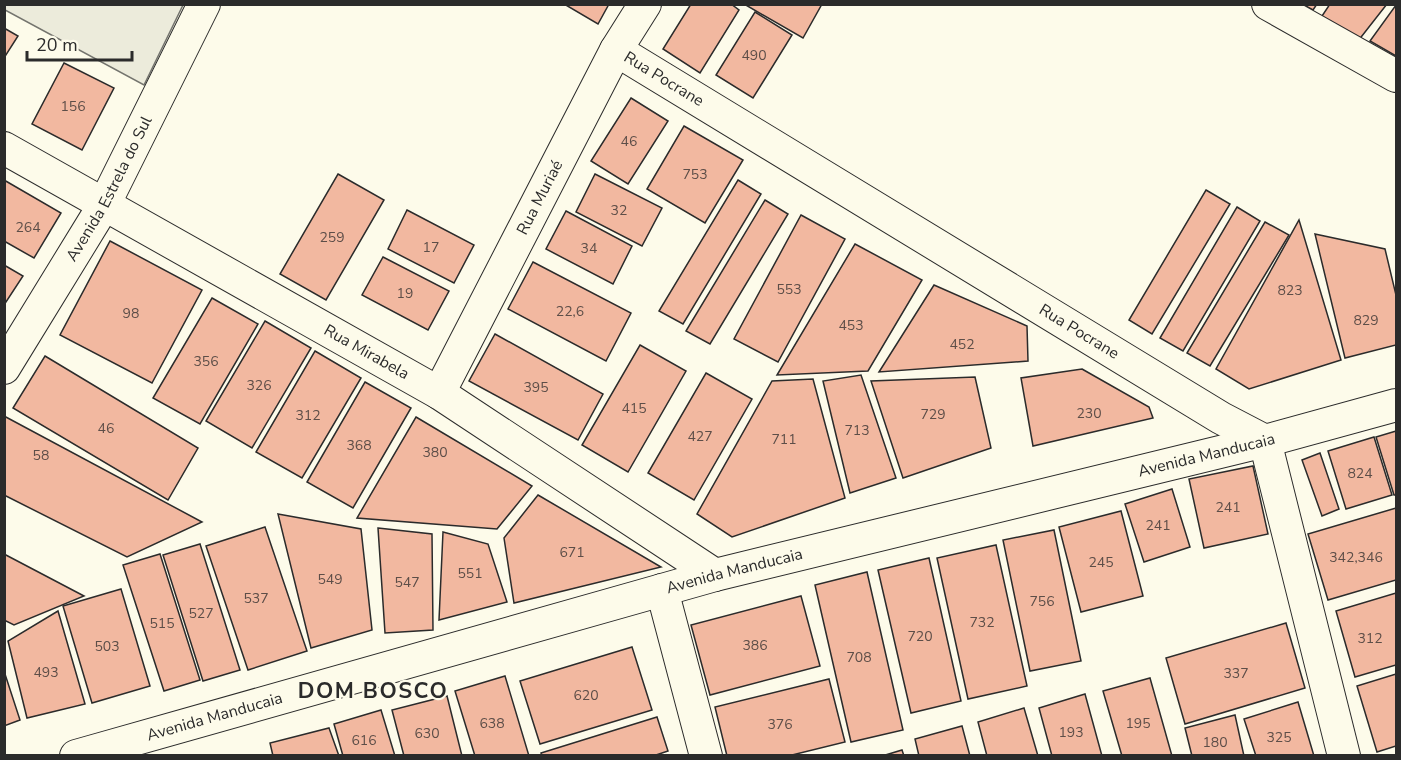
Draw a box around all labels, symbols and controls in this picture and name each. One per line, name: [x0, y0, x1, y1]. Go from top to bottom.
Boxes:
scale bar: [27, 24, 132, 62]
text: 20 m: [36, 33, 78, 57]
street label: Rua Pocrane: [620, 46, 708, 112]
house number: 490: [741, 46, 767, 65]
house number: 156: [60, 97, 86, 116]
street label: Avenida Estrela do Sul: [61, 112, 158, 266]
house number: 46: [621, 132, 637, 151]
street label: Rua Muriaé: [511, 156, 568, 239]
house number: 753: [682, 165, 708, 184]
house number: 32: [611, 201, 627, 220]
house number: 264: [15, 218, 41, 237]
house number: 259: [319, 228, 345, 247]
house number: 17: [423, 238, 439, 257]
house number: 34: [581, 239, 597, 258]
house number: 553: [776, 280, 802, 299]
house number: 823: [1277, 281, 1303, 300]
house number: 19: [397, 284, 413, 303]
street label: Rua Pocrane: [1035, 299, 1123, 364]
house number: 22,6: [556, 302, 584, 321]
house number: 98: [123, 304, 139, 323]
house number: 829: [1353, 311, 1379, 330]
house number: 453: [838, 316, 864, 335]
street label: Rua Mirabela: [320, 319, 413, 385]
house number: 452: [949, 335, 975, 354]
house number: 356: [193, 352, 219, 371]
house number: 326: [246, 376, 272, 395]
house number: 395: [523, 378, 549, 397]
house number: 415: [621, 399, 647, 418]
house number: 230: [1076, 404, 1102, 423]
house number: 729: [920, 405, 946, 424]
house number: 312: [295, 406, 321, 425]
house number: 46: [98, 419, 114, 438]
house number: 713: [844, 421, 870, 440]
house number: 427: [687, 427, 713, 446]
street label: Avenida Manducaia: [1136, 428, 1277, 483]
house number: 711: [771, 430, 797, 449]
house number: 368: [346, 436, 372, 455]
house number: 380: [422, 443, 448, 462]
house number: 58: [33, 446, 49, 465]
house number: 824: [1347, 464, 1373, 483]
house number: 241: [1215, 498, 1241, 517]
house number: 241: [1145, 516, 1171, 535]
house number: 671: [559, 543, 585, 562]
street label: Avenida Manducaia: [664, 543, 805, 599]
house number: 342,346: [1329, 548, 1383, 567]
house number: 245: [1088, 553, 1114, 572]
house number: 551: [457, 564, 483, 583]
house number: 549: [317, 570, 343, 589]
house number: 547: [394, 573, 420, 592]
house number: 537: [243, 589, 269, 608]
house number: 756: [1029, 592, 1055, 611]
house number: 527: [188, 604, 214, 623]
house number: 732: [969, 613, 995, 632]
house number: 515: [149, 614, 175, 633]
house number: 720: [907, 627, 933, 646]
house number: 312: [1357, 629, 1383, 648]
house number: 386: [742, 636, 768, 655]
house number: 503: [94, 637, 120, 656]
house number: 708: [846, 648, 872, 667]
house number: 493: [33, 663, 59, 682]
house number: 337: [1223, 664, 1249, 683]
district label: DOM BOSCO: [298, 676, 448, 706]
house number: 620: [573, 686, 599, 705]
street label: Avenida Manducaia: [144, 687, 285, 746]
house number: 638: [479, 714, 505, 733]
house number: 195: [1125, 714, 1151, 733]
house number: 376: [767, 715, 793, 734]
house number: 193: [1058, 723, 1084, 742]
house number: 630: [414, 724, 440, 743]
house number: 325: [1266, 728, 1292, 747]
house number: 616: [351, 731, 377, 750]
house number: 180: [1202, 733, 1228, 752]

